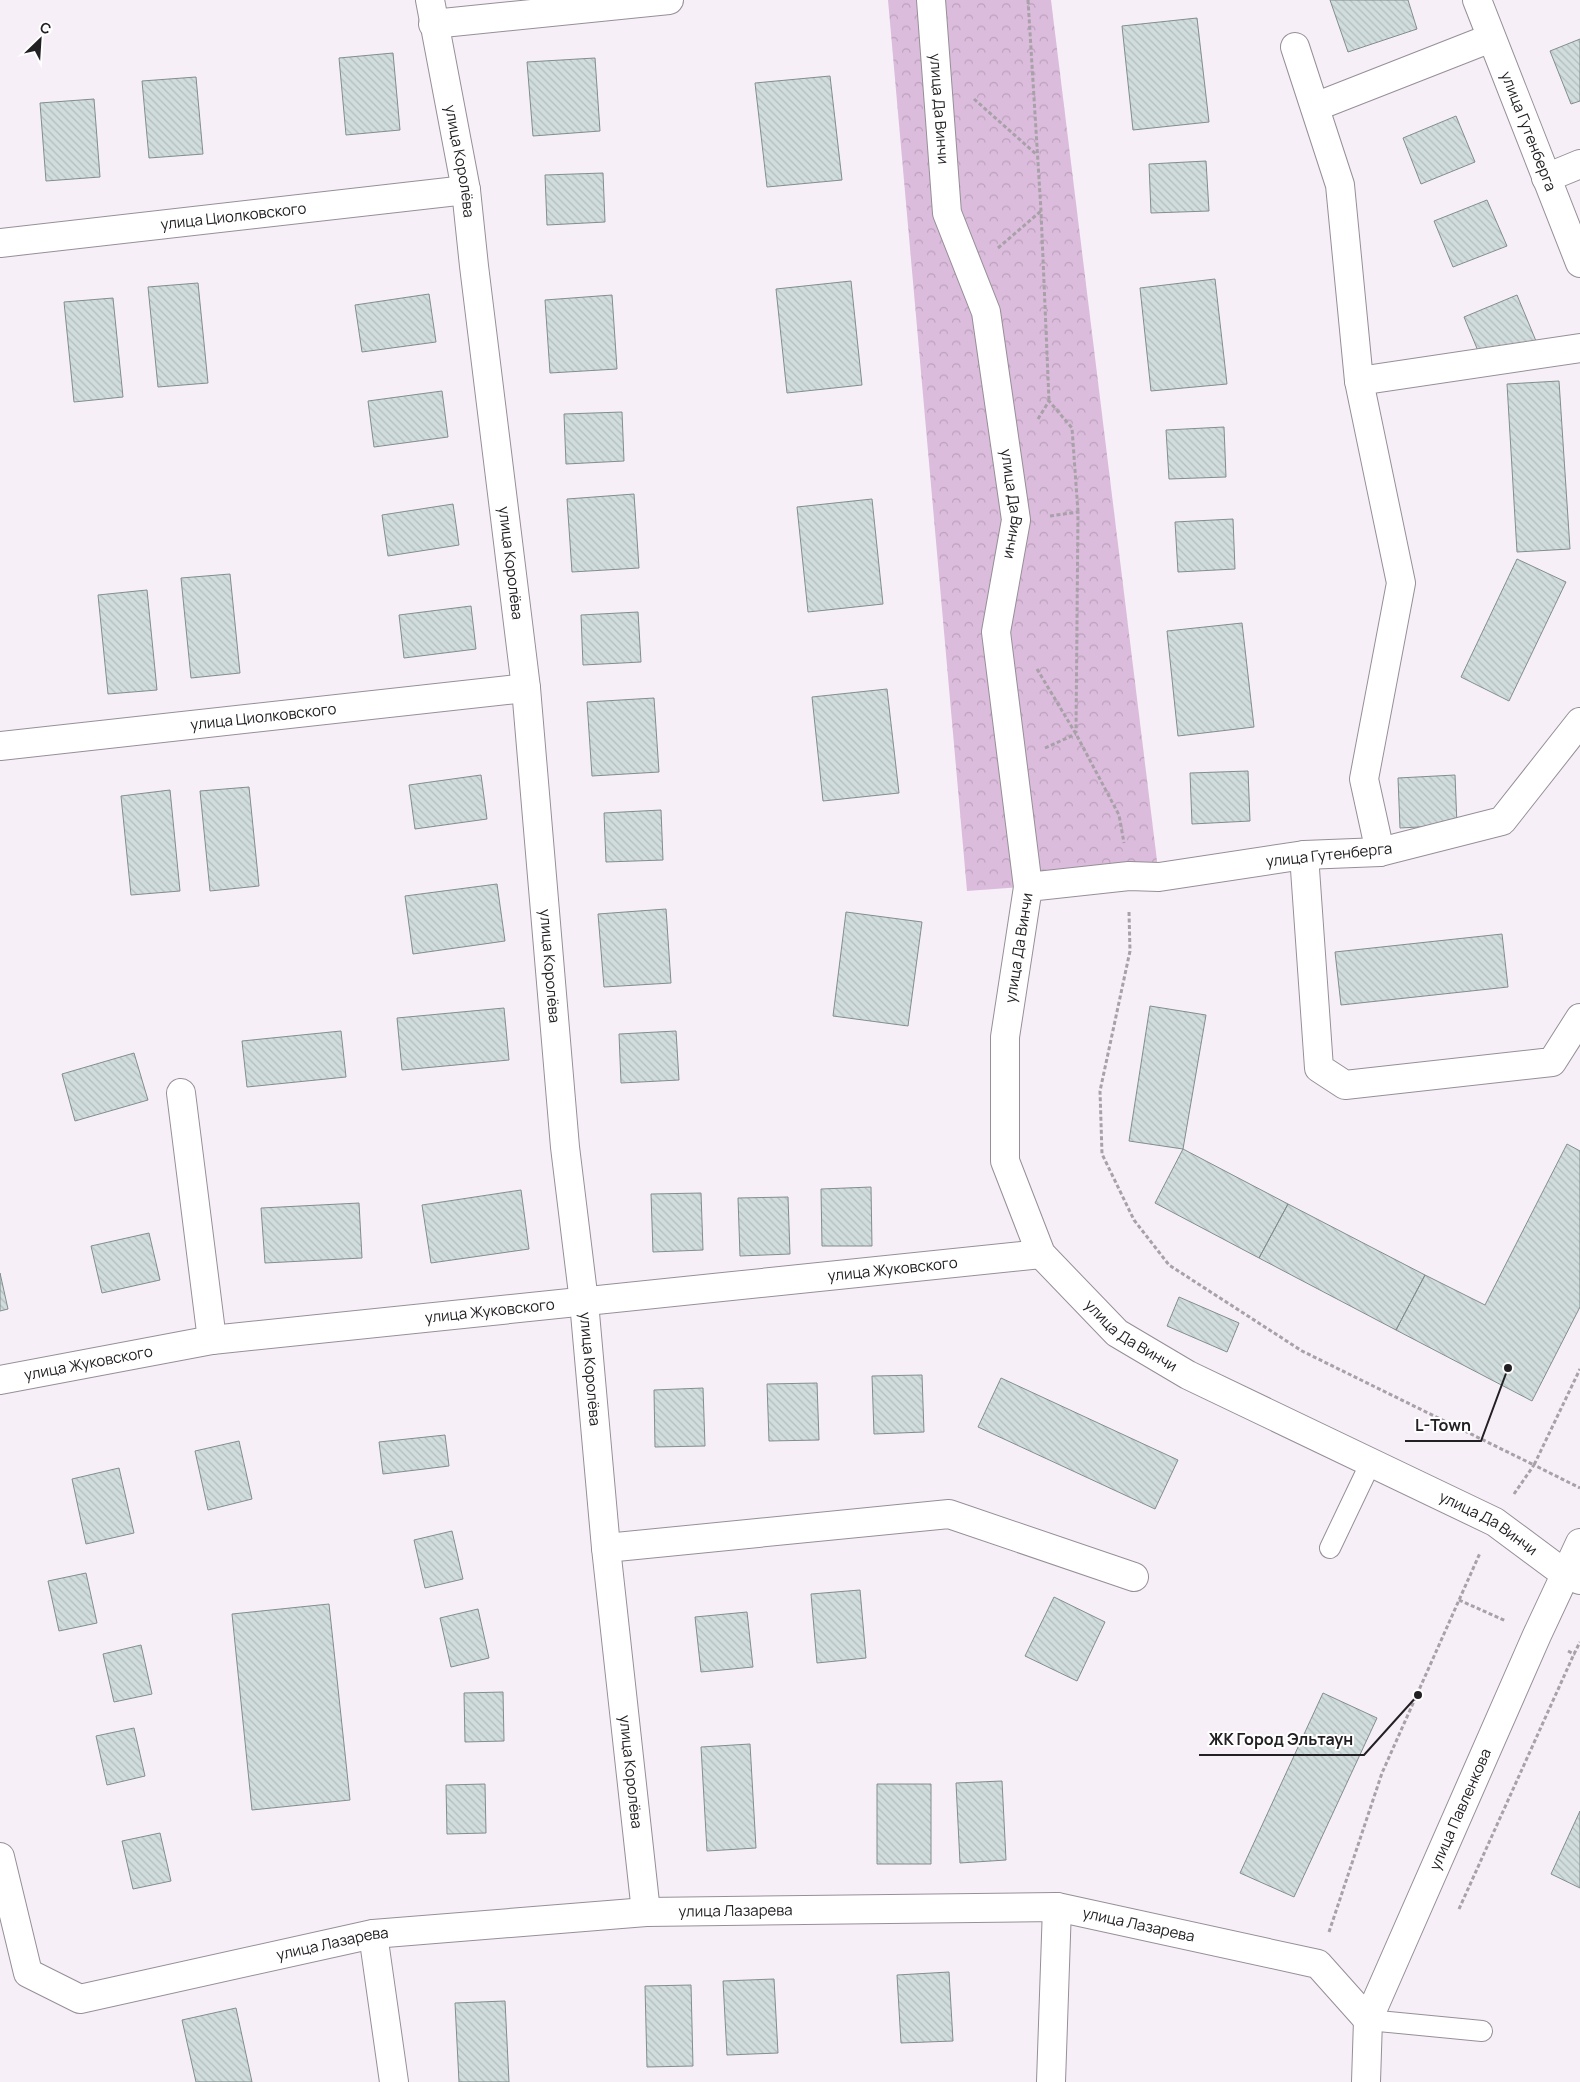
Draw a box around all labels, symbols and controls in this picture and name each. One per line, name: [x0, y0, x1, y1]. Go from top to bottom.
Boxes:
north arrow: [15, 15, 65, 65]
text: С: [37, 17, 54, 39]
street label: улица Да Винчи: [925, 52, 954, 165]
street label: улица Гутенберга: [1496, 68, 1562, 194]
street label: улица Королёва: [440, 103, 480, 219]
street label: улица Циолковского: [159, 197, 308, 235]
street label: улица Да Винчи: [996, 447, 1028, 561]
street label: улица Королёва: [494, 505, 528, 621]
street label: улица Циолковского: [189, 698, 338, 735]
street label: улица Гутенберга: [1265, 837, 1393, 872]
street label: улица Да Винчи: [999, 891, 1038, 1004]
street label: улица Королёва: [535, 908, 565, 1024]
street label: улица Жуковского: [827, 1252, 959, 1286]
street label: улица Жуковского: [424, 1294, 556, 1328]
street label: улица Да Винчи: [1080, 1294, 1181, 1376]
street label: улица Королёва: [575, 1311, 606, 1427]
street label: улица Жуковского: [22, 1340, 155, 1385]
callout: L-Town: [1405, 1410, 1481, 1441]
text: L-Town: [1415, 1414, 1471, 1436]
street label: улица Да Винчи: [1436, 1486, 1542, 1560]
street label: улица Королёва: [614, 1714, 648, 1830]
callout: ЖК Город Эльтаун: [1199, 1724, 1364, 1755]
text: ЖК Город Эльтаун: [1209, 1728, 1353, 1750]
street label: улица Павленкова: [1424, 1745, 1496, 1873]
street label: улица Лазарева: [678, 1899, 793, 1922]
street label: улица Лазарева: [1081, 1902, 1197, 1947]
street label: улица Лазарева: [274, 1922, 389, 1965]

